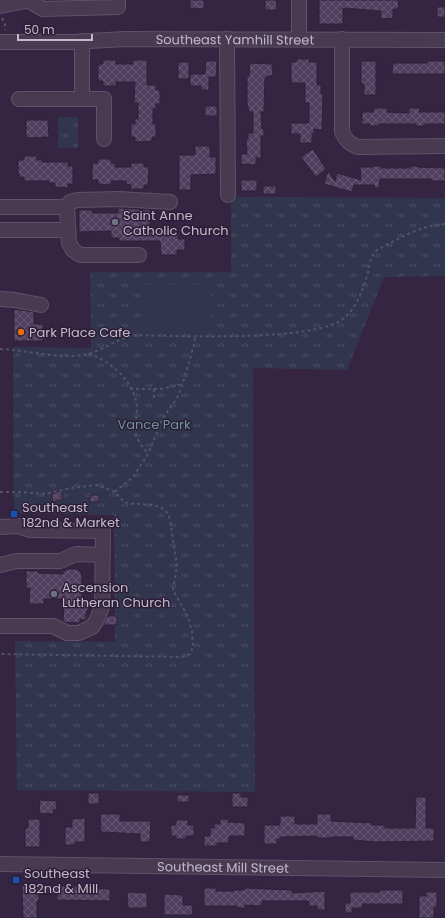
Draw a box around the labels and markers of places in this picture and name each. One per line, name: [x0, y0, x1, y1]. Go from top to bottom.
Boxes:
place label: Saint Anne Catholic Church: [123, 206, 229, 240]
marker: Saint Anne Catholic Church: [110, 217, 120, 227]
place label: Park Place Cafe: [29, 323, 130, 342]
marker: Park Place Cafe: [16, 327, 26, 337]
place label: Southeast 182nd & Market: [22, 498, 120, 532]
marker: Southeast 182nd & Market: [9, 509, 19, 519]
place label: Ascension Lutheran Church: [62, 578, 170, 612]
marker: Ascension Lutheran Church: [49, 589, 59, 599]
place label: Southeast 182nd & Mill: [24, 864, 98, 898]
marker: Southeast 182nd & Mill: [11, 875, 21, 885]

